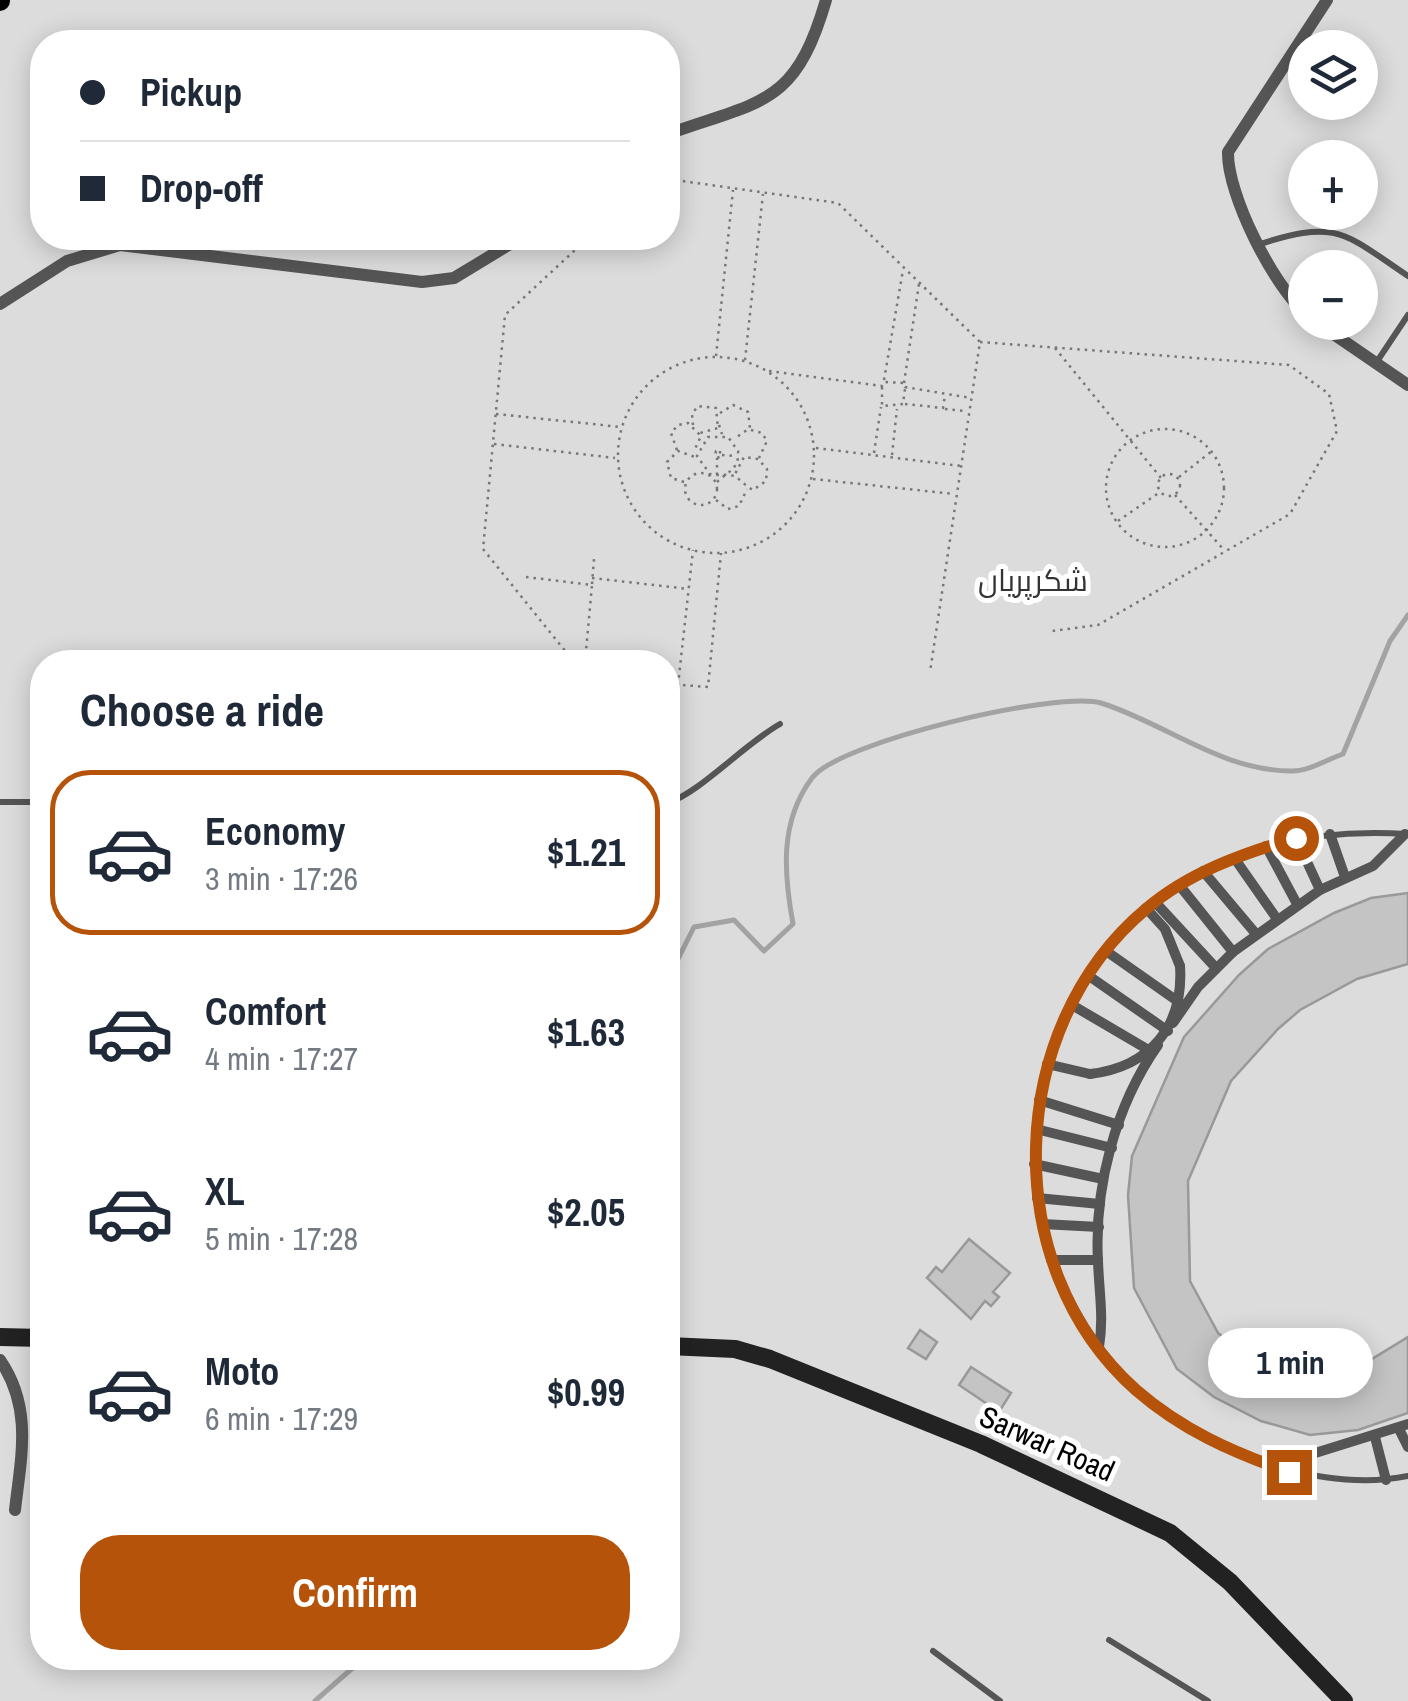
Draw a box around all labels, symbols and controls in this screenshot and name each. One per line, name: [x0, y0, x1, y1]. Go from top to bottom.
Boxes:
map controls: [1288, 30, 1378, 340]
button: layers: [1288, 30, 1378, 120]
text: Pickup: [140, 67, 242, 118]
button: +: [1288, 140, 1378, 230]
text: Drop-off: [140, 163, 263, 214]
button: −: [1288, 250, 1378, 340]
park label: شکرپریاں: [978, 560, 1088, 600]
text: Choose a ride: [80, 679, 324, 740]
text: Economy: [205, 806, 345, 857]
icon: car: [85, 808, 175, 898]
route start: [1274, 816, 1319, 861]
text: $1.21: [547, 827, 625, 878]
text: 3 min · 17:26: [205, 857, 358, 900]
text: Comfort: [205, 986, 326, 1037]
icon: car: [85, 988, 175, 1078]
text: $1.63: [547, 1007, 625, 1058]
text: 4 min · 17:27: [205, 1037, 358, 1080]
text: XL: [205, 1166, 245, 1217]
icon: car: [85, 1168, 175, 1258]
text: $2.05: [547, 1187, 625, 1238]
text: 5 min · 17:28: [205, 1217, 358, 1260]
callout: 1 min: [1206, 1327, 1372, 1397]
text: 1 min: [1256, 1341, 1325, 1384]
text: Moto: [205, 1346, 279, 1397]
icon: car: [85, 1348, 175, 1438]
text: $0.99: [547, 1367, 625, 1418]
street label: Sarwar Road: [974, 1396, 1121, 1491]
text: 6 min · 17:29: [205, 1397, 358, 1440]
route end: [1267, 1450, 1312, 1495]
button: Confirm: [80, 1535, 630, 1650]

